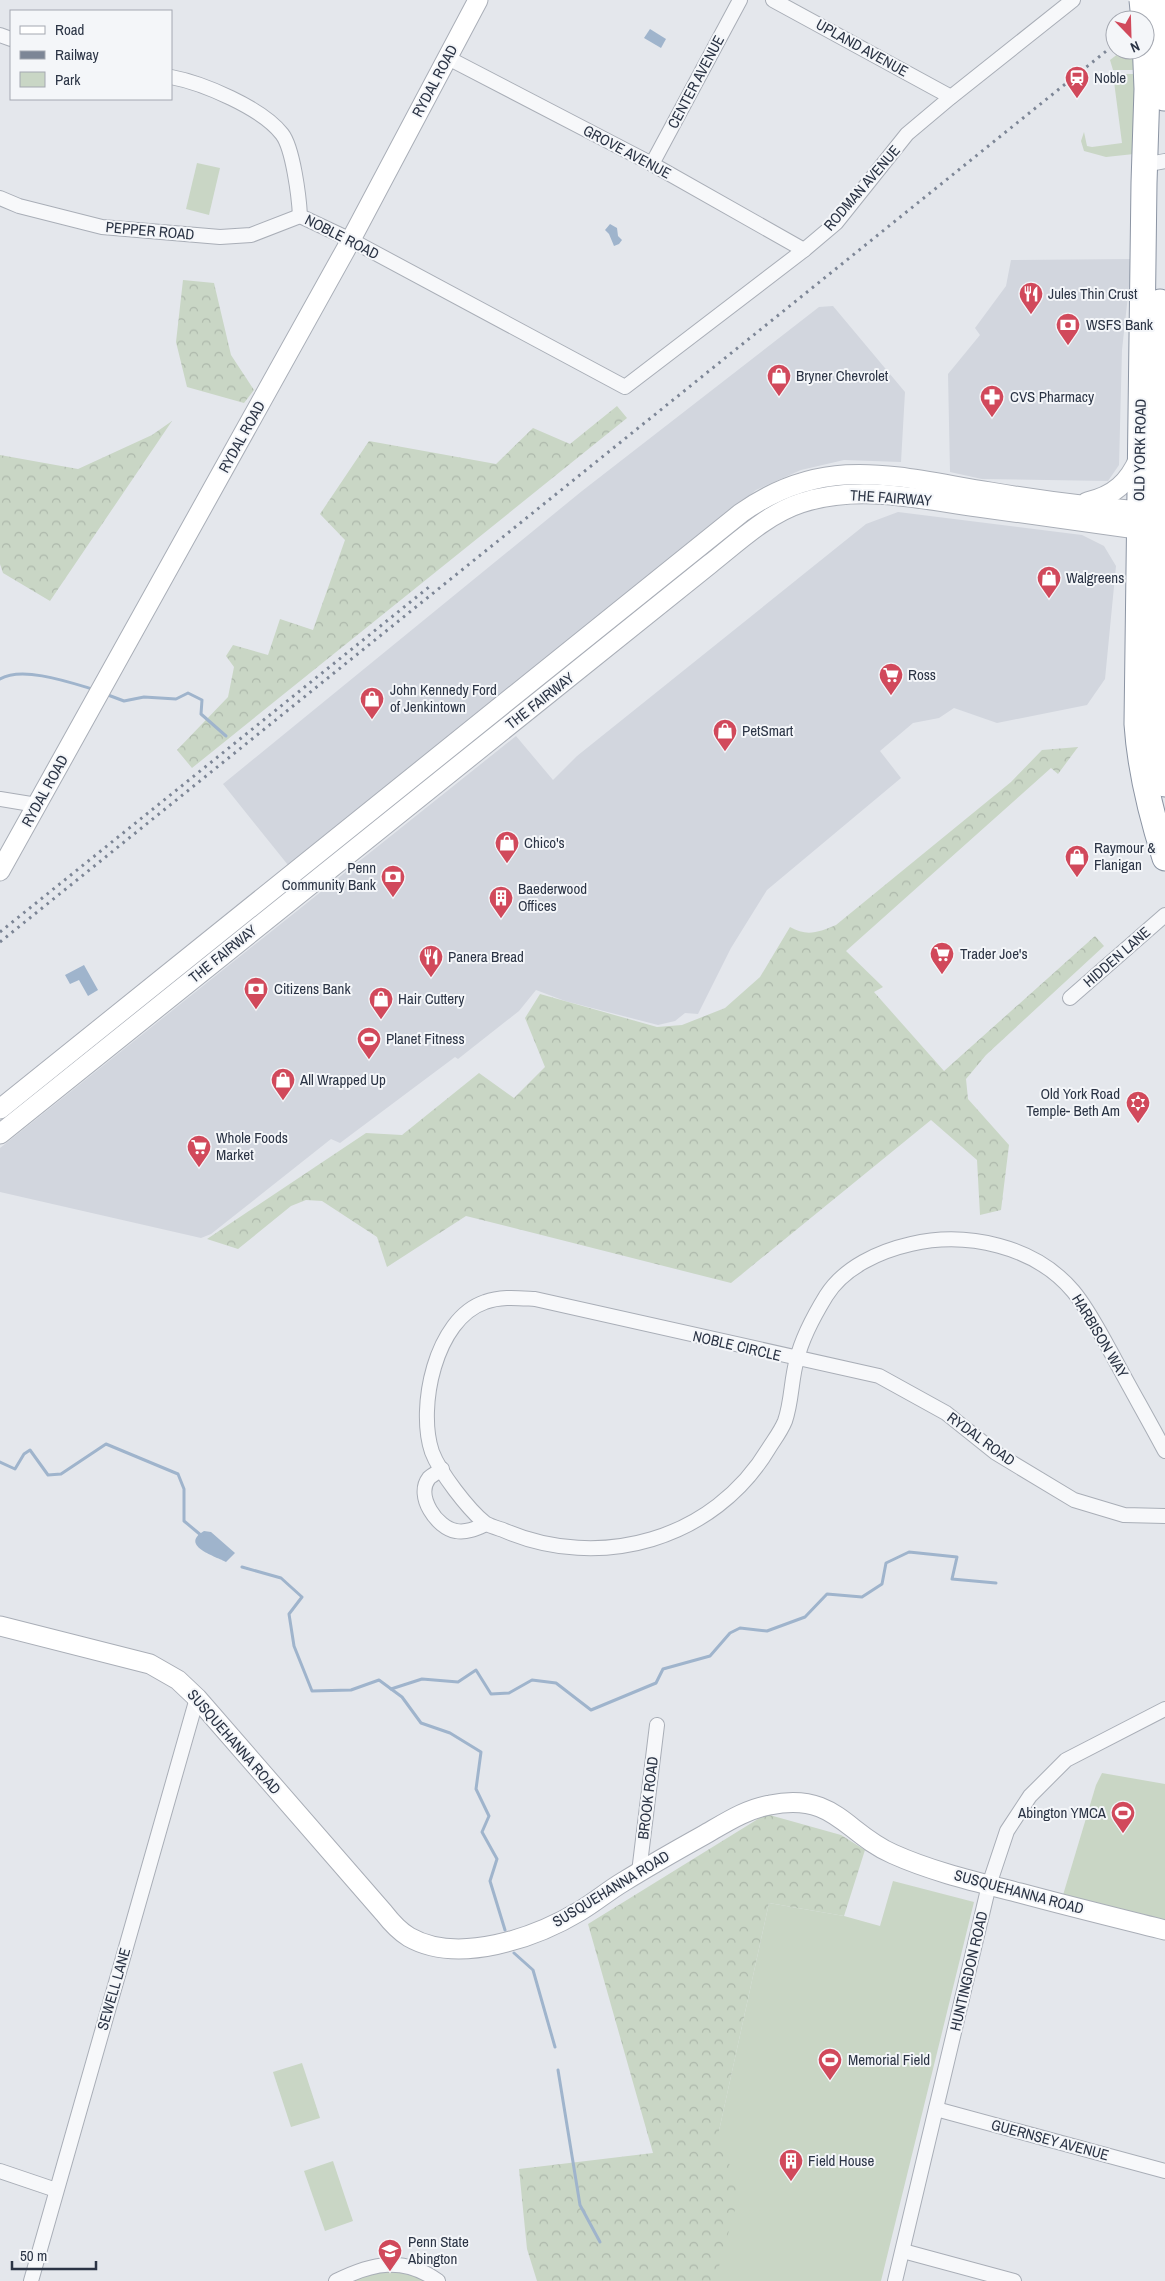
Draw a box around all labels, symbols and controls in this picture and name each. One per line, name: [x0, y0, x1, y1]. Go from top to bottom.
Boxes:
legend: [10, 10, 172, 100]
north arrow: [1105, 10, 1155, 60]
street label: UPLAND AVENUE: [812, 14, 912, 82]
text: Road: [55, 19, 84, 40]
street label: CENTER AVENUE: [662, 31, 729, 132]
text: N: [1128, 37, 1142, 57]
street label: RYDAL ROAD: [407, 41, 463, 121]
text: Railway: [55, 44, 100, 65]
station icon: Noble: [1064, 65, 1090, 99]
place label: Noble: [1094, 67, 1126, 88]
text: Park: [55, 69, 81, 90]
street label: GROVE AVENUE: [580, 120, 675, 184]
street label: RODMAN AVENUE: [819, 140, 905, 235]
street label: NOBLE ROAD: [302, 209, 383, 264]
street label: PEPPER ROAD: [105, 216, 195, 245]
restaurant icon: Jules Thin Crust: [1018, 281, 1044, 315]
place label: Jules Thin Crust: [1048, 283, 1138, 304]
bank icon: WSFS Bank: [1055, 312, 1081, 346]
place label: WSFS Bank: [1086, 314, 1154, 335]
shop icon: Bryner Chevrolet: [766, 363, 792, 397]
place label: Bryner Chevrolet: [796, 365, 889, 386]
pharmacy icon: CVS Pharmacy: [979, 384, 1005, 418]
place label: CVS Pharmacy: [1010, 386, 1095, 407]
street label: RYDAL ROAD: [213, 397, 270, 477]
street label: OLD YORK ROAD: [1128, 399, 1151, 501]
street label: THE FAIRWAY: [849, 484, 933, 511]
shop icon: Walgreens: [1036, 565, 1062, 599]
place label: Walgreens: [1066, 567, 1124, 588]
supermarket icon: Ross: [878, 662, 904, 696]
place label: Ross: [908, 664, 936, 685]
street label: THE FAIRWAY: [501, 667, 579, 734]
place label: John Kennedy Ford of Jenkintown: [390, 679, 497, 717]
shop icon: John Kennedy Ford of Jenkintown: [359, 686, 385, 720]
shop icon: PetSmart: [712, 718, 738, 752]
place label: PetSmart: [742, 720, 794, 741]
street label: RYDAL ROAD: [16, 751, 73, 831]
shop icon: Chico's: [494, 830, 520, 864]
place label: Chico's: [524, 832, 565, 853]
place label: Raymour & Flanigan: [1094, 837, 1156, 875]
shop icon: Raymour & Flanigan: [1064, 844, 1090, 878]
place label: Penn Community Bank: [282, 857, 377, 895]
bank icon: Penn Community Bank: [380, 864, 406, 898]
place label: Baederwood Offices: [518, 878, 587, 916]
building icon: Baederwood Offices: [488, 885, 514, 919]
street label: THE FAIRWAY: [184, 919, 262, 988]
street label: HIDDEN LANE: [1079, 922, 1155, 992]
supermarket icon: Trader Joe's: [929, 941, 955, 975]
place label: Trader Joe's: [960, 943, 1028, 964]
restaurant icon: Panera Bread: [418, 944, 444, 978]
place label: Panera Bread: [448, 946, 524, 967]
bank icon: Citizens Bank: [243, 976, 269, 1010]
place label: Citizens Bank: [274, 978, 351, 999]
shop icon: Hair Cuttery: [368, 986, 394, 1020]
place label: Hair Cuttery: [398, 988, 465, 1009]
sports icon: Planet Fitness: [356, 1026, 382, 1060]
place label: Planet Fitness: [386, 1028, 465, 1049]
shop icon: All Wrapped Up: [270, 1067, 296, 1101]
place label: All Wrapped Up: [299, 1069, 386, 1090]
place label: Old York Road Temple- Beth Am: [1026, 1083, 1120, 1121]
synagogue icon: Old York Road Temple- Beth Am: [1125, 1090, 1151, 1124]
place label: Whole Foods Market: [216, 1127, 288, 1165]
supermarket icon: Whole Foods Market: [186, 1134, 212, 1168]
street label: HARBISON WAY: [1067, 1290, 1134, 1382]
street label: NOBLE CIRCLE: [691, 1325, 783, 1366]
street label: RYDAL ROAD: [943, 1407, 1020, 1470]
street label: SUSQUEHANNA ROAD: [183, 1684, 286, 1799]
street label: BROOK ROAD: [632, 1755, 663, 1841]
sports icon: Abington YMCA: [1110, 1800, 1136, 1834]
place label: Abington YMCA: [1017, 1802, 1107, 1823]
street label: SUSQUEHANNA ROAD: [548, 1845, 673, 1932]
street label: SUSQUEHANNA ROAD: [952, 1864, 1086, 1919]
street label: HUNTINGDON ROAD: [945, 1909, 993, 2033]
street label: SEWELL LANE: [92, 1945, 135, 2033]
sports icon: Memorial Field: [817, 2047, 843, 2081]
place label: Memorial Field: [848, 2049, 930, 2070]
street label: GUERNSEY AVENUE: [989, 2114, 1111, 2165]
building icon: Field House: [778, 2148, 804, 2182]
place label: Field House: [808, 2150, 874, 2171]
place label: Penn State Abington: [407, 2231, 469, 2269]
scale bar: [12, 2238, 96, 2270]
school or university icon: Penn State Abington: [377, 2238, 403, 2272]
text: 50 m: [20, 2245, 47, 2266]

